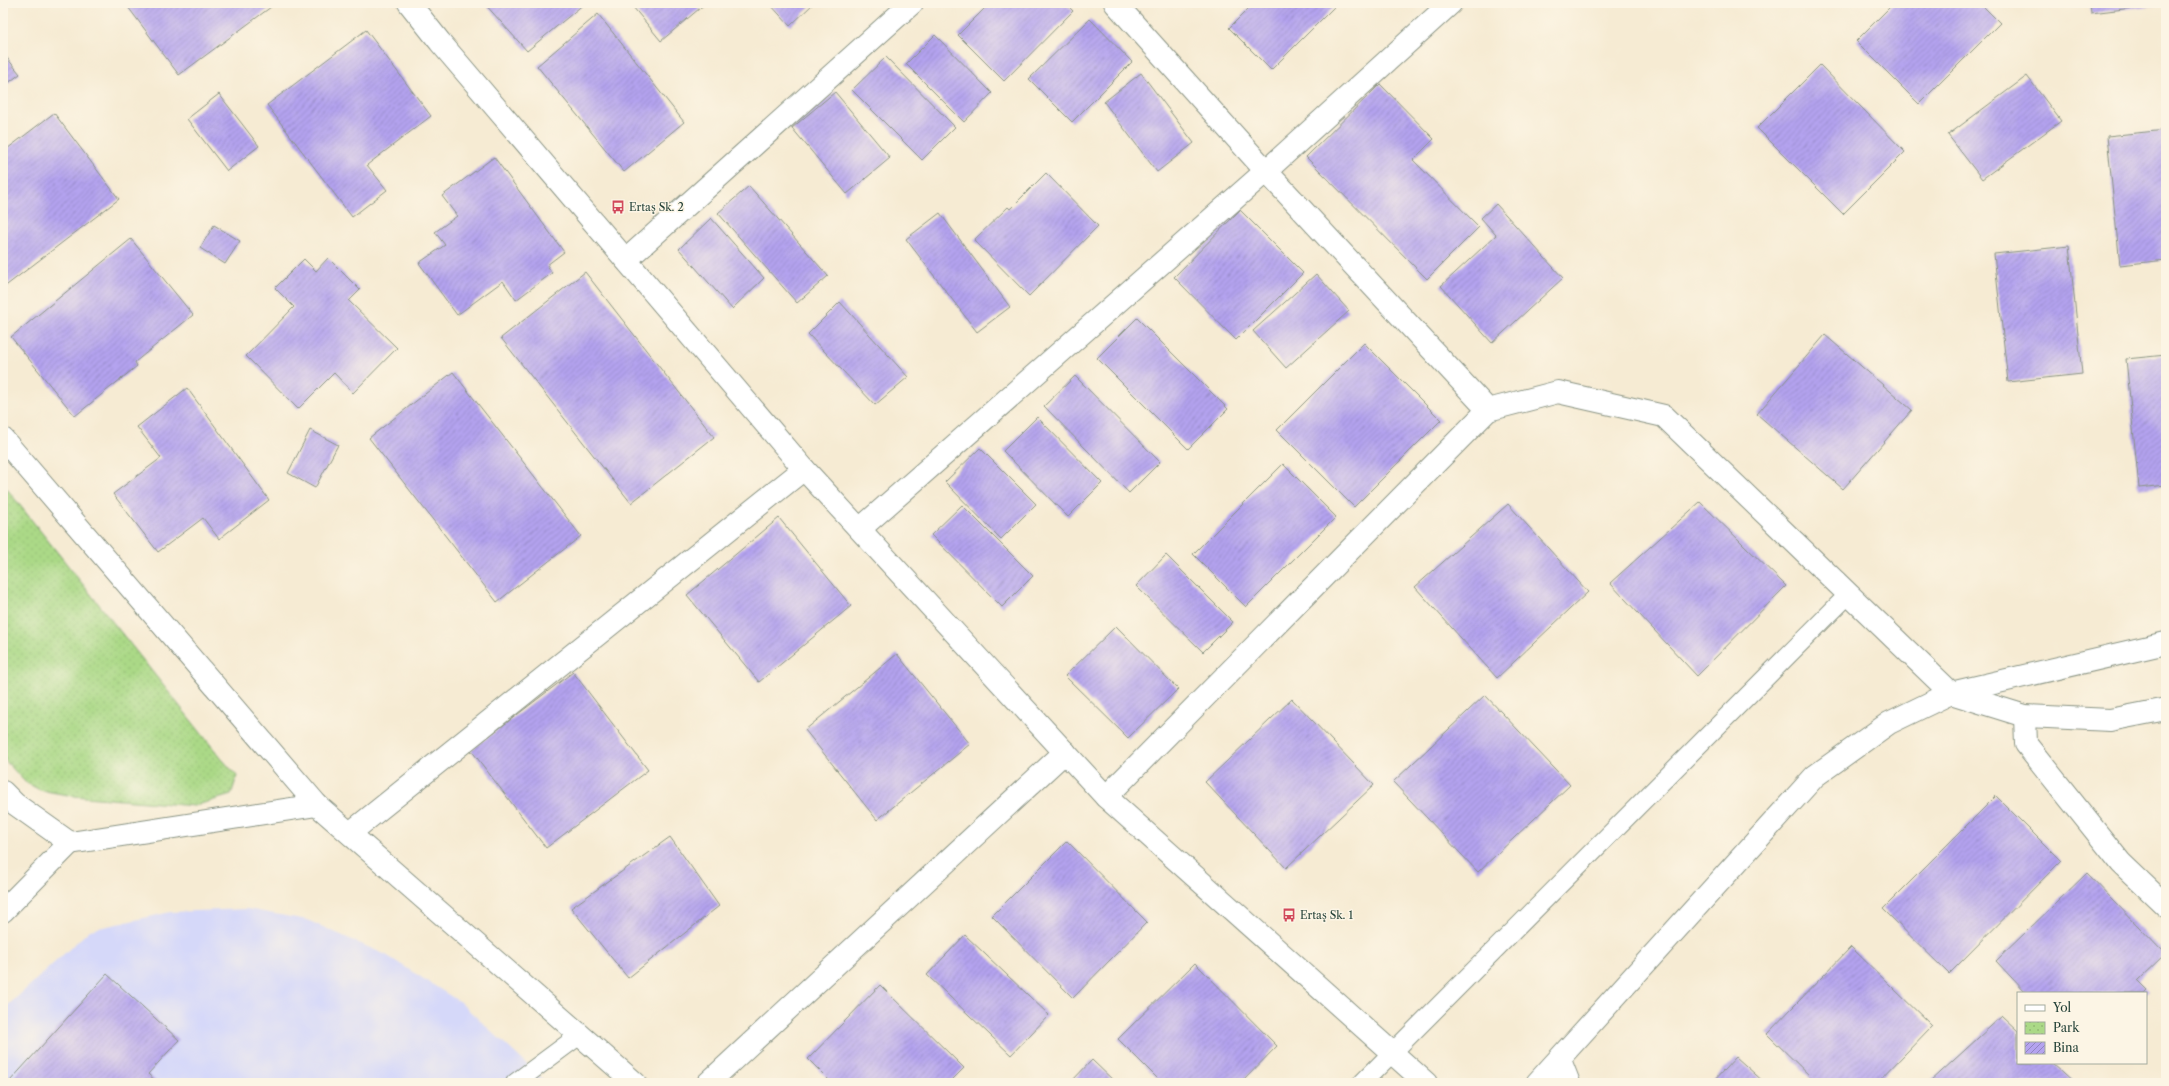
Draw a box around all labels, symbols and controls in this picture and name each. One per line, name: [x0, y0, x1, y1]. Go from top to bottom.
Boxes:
bus stop icon: Ertaş Sk. 2: [610, 199, 626, 215]
place label: Ertaş Sk. 2: [629, 200, 684, 214]
bus stop icon: Ertaş Sk. 1: [1281, 907, 1297, 923]
place label: Ertaş Sk. 1: [1300, 908, 1353, 922]
legend: [2017, 992, 2147, 1064]
text: Yol: [2052, 1000, 2071, 1015]
text: Park: [2053, 1020, 2080, 1035]
text: Bina: [2053, 1040, 2080, 1055]

